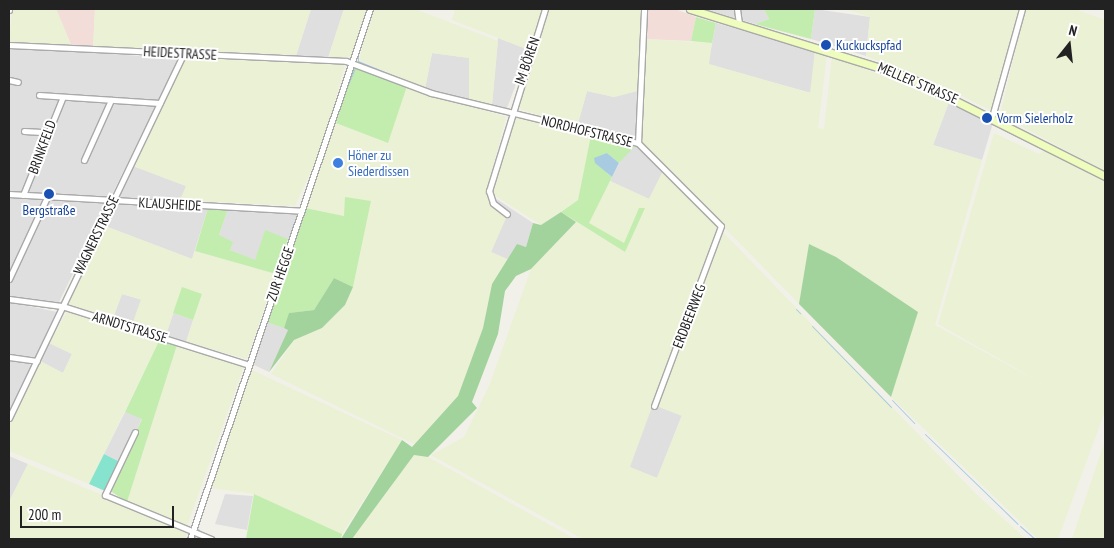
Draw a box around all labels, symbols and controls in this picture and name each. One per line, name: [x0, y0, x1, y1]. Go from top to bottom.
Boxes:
north arrow: [1044, 20, 1094, 70]
text: N: [1067, 21, 1079, 40]
street label: IM BÖREN: [511, 35, 543, 87]
place label: Kuckuckspfad: [836, 37, 902, 53]
marker: Kuckuckspfad: [820, 39, 832, 51]
street label: HEIDESTRASSE: [143, 43, 217, 63]
street label: MELLER STRASSE: [875, 59, 961, 107]
place label: Vorm Sielerholz: [997, 110, 1073, 126]
street label: NORDHOFSTRASSE: [540, 112, 634, 150]
marker: Vorm Sielerholz: [981, 112, 993, 124]
street label: BRINKFELD: [25, 118, 59, 176]
place label: Höner zu Siederdissen: [348, 147, 409, 180]
marker: Höner zu Siederdissen: [332, 157, 344, 169]
marker: Bergstraße: [43, 188, 55, 200]
street label: WAGNERSTRASSE: [70, 193, 122, 277]
street label: KLAUSHEIDE: [138, 194, 202, 214]
place label: Bergstraße: [23, 202, 75, 218]
street label: ZUR HEGGE: [263, 245, 297, 303]
street label: ERDBEERWEG: [669, 282, 709, 350]
street label: ARNDTSTRASSE: [91, 308, 169, 346]
scale bar: [22, 496, 176, 528]
text: 200 m: [28, 505, 61, 524]

